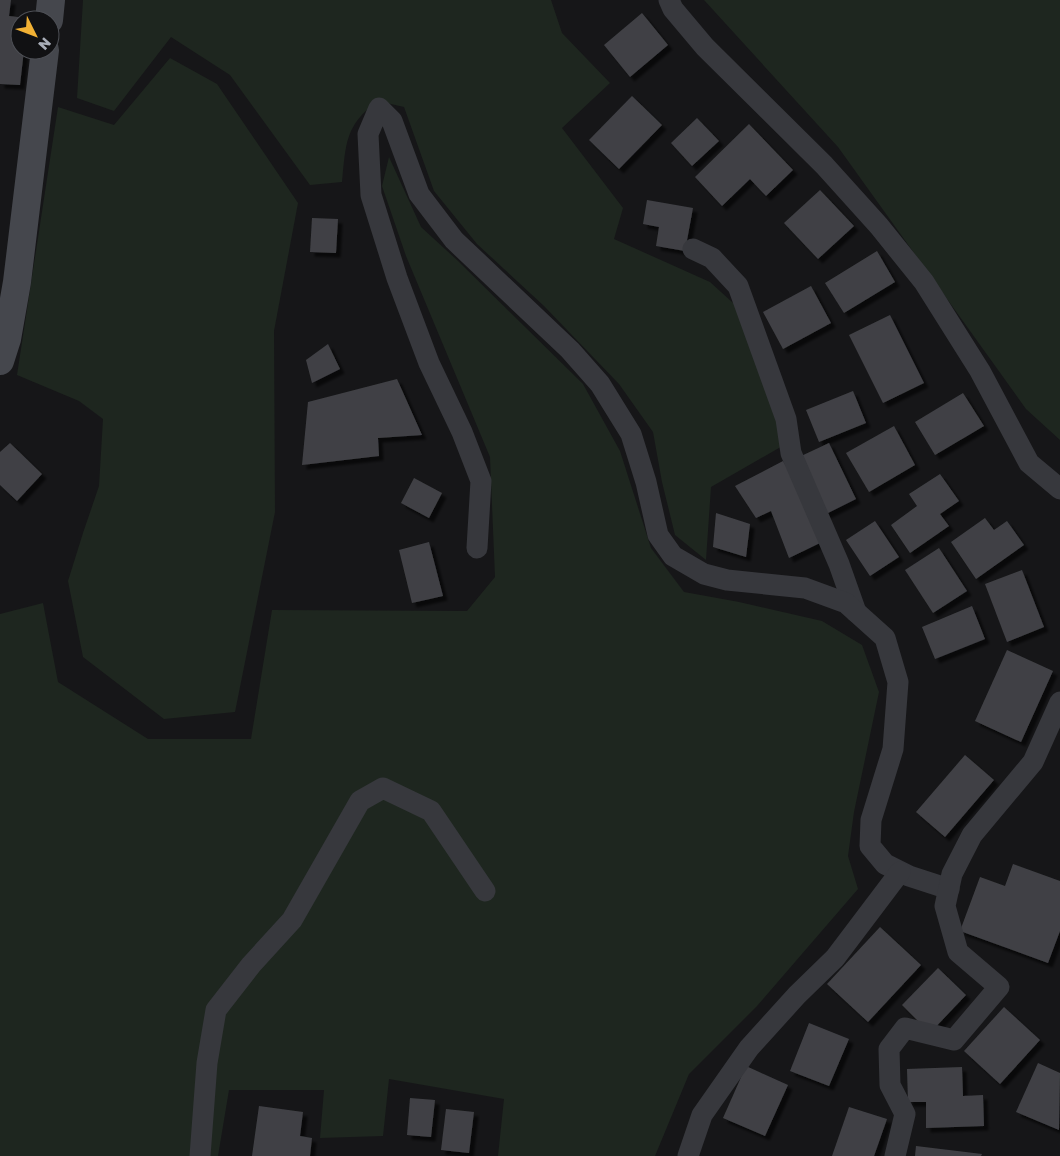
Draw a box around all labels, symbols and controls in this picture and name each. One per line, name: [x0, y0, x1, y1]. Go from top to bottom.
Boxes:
north arrow: [10, 10, 60, 60]
text: N: [35, 34, 55, 54]

